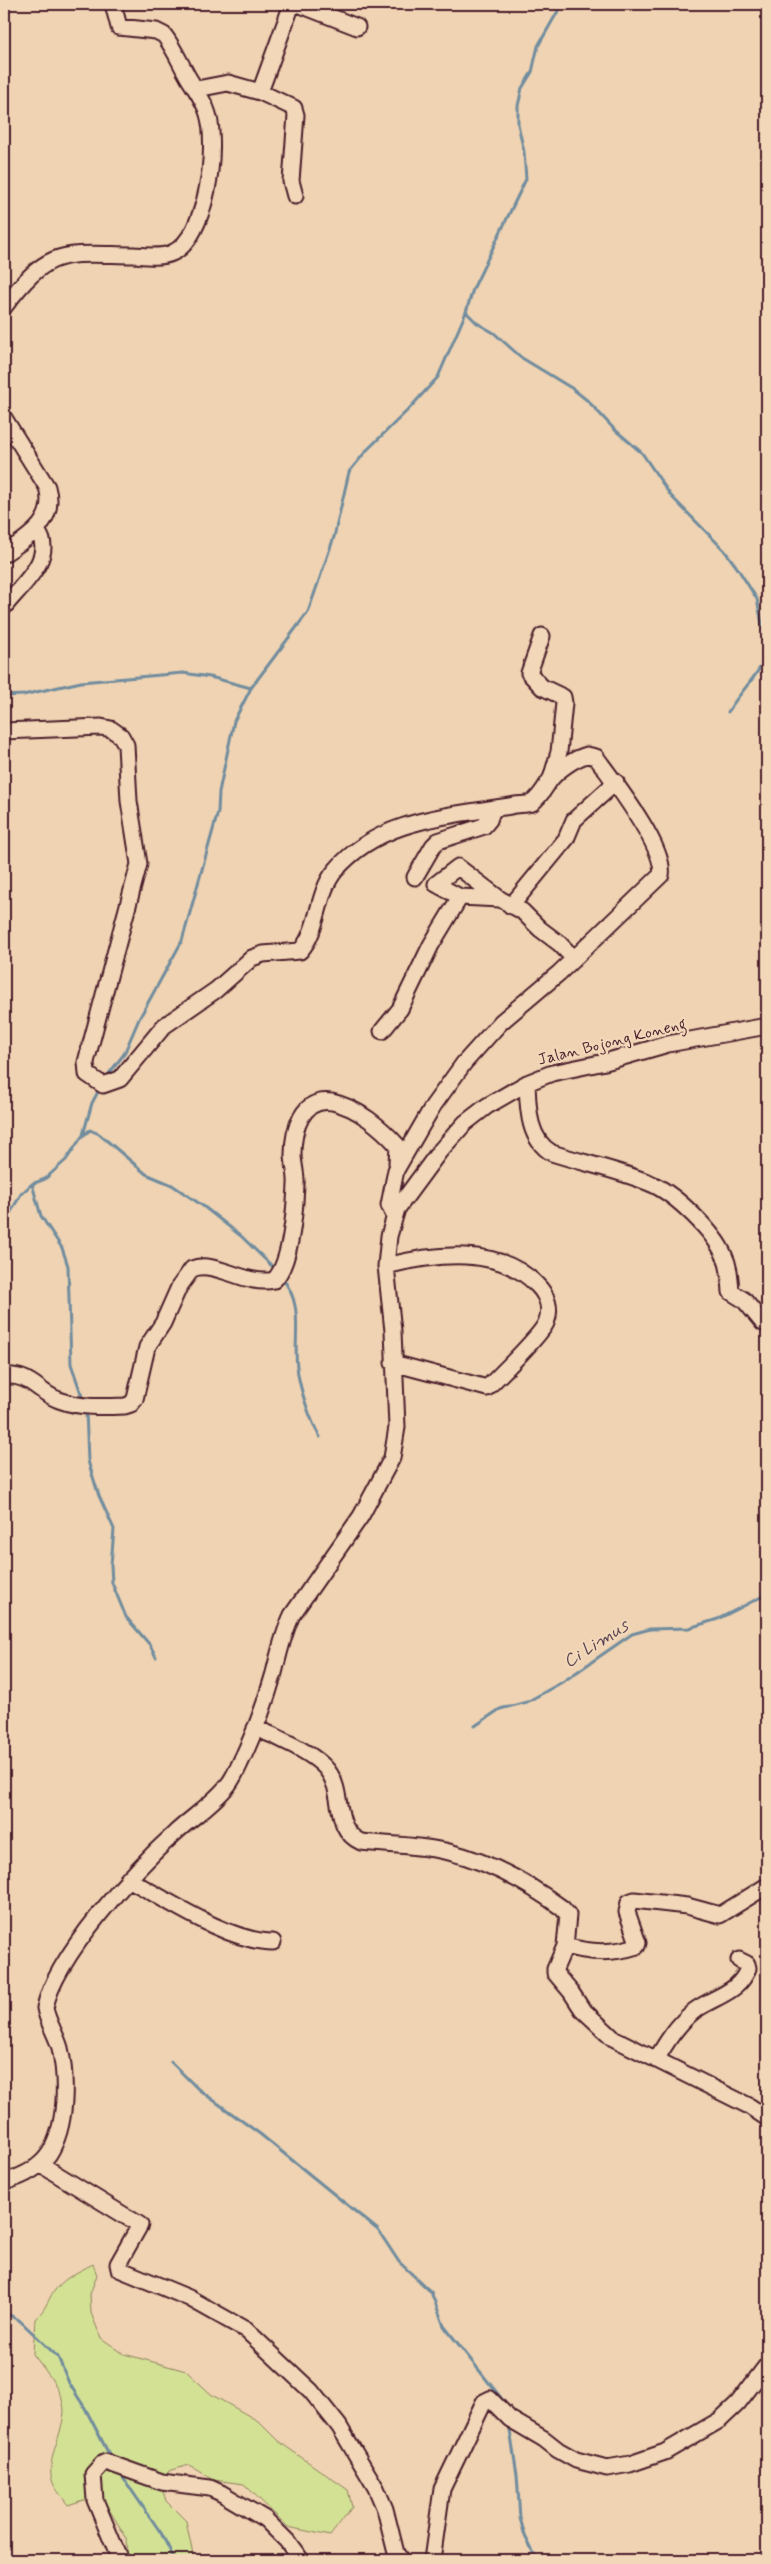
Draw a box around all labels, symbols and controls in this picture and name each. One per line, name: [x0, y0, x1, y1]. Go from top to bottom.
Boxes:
street label: Jalan Bojong Koneng: [536, 1013, 689, 1072]
water label: Ci Limus: [559, 1613, 635, 1674]

